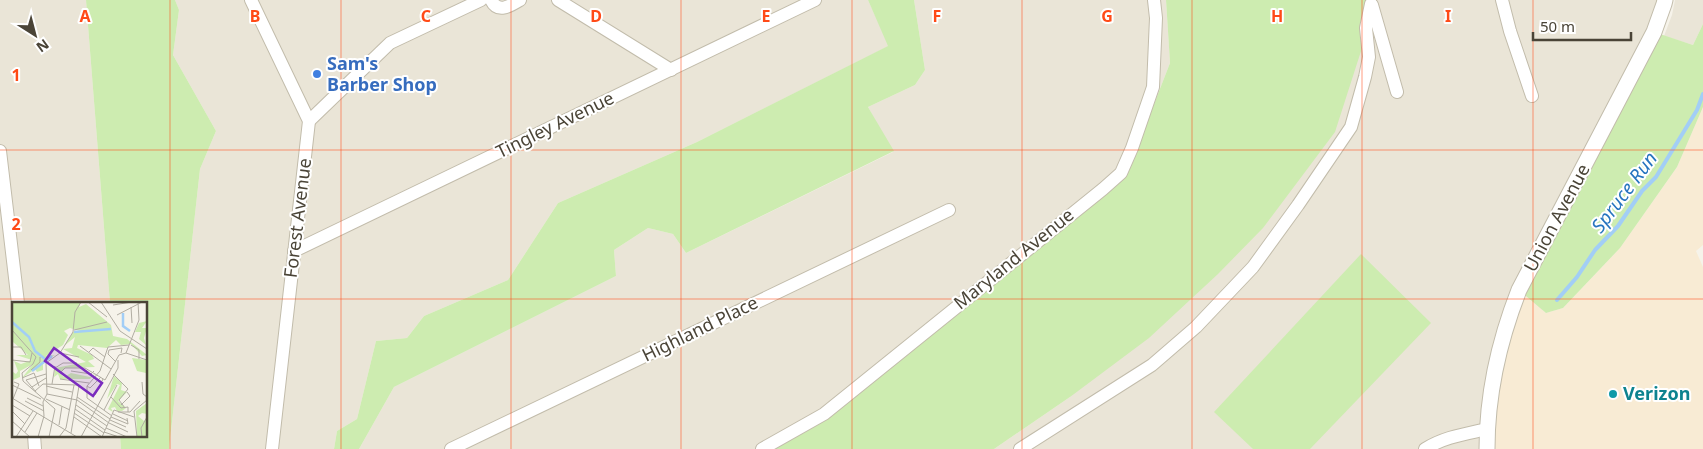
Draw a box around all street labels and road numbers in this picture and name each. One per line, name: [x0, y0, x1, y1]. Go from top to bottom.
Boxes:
street label: Tingley Avenue: [492, 85, 617, 163]
street label: Forest Avenue: [278, 157, 316, 279]
street label: Union Avenue: [1518, 159, 1595, 276]
street label: Maryland Avenue: [948, 202, 1078, 314]
street label: Highland Place: [638, 290, 762, 367]

